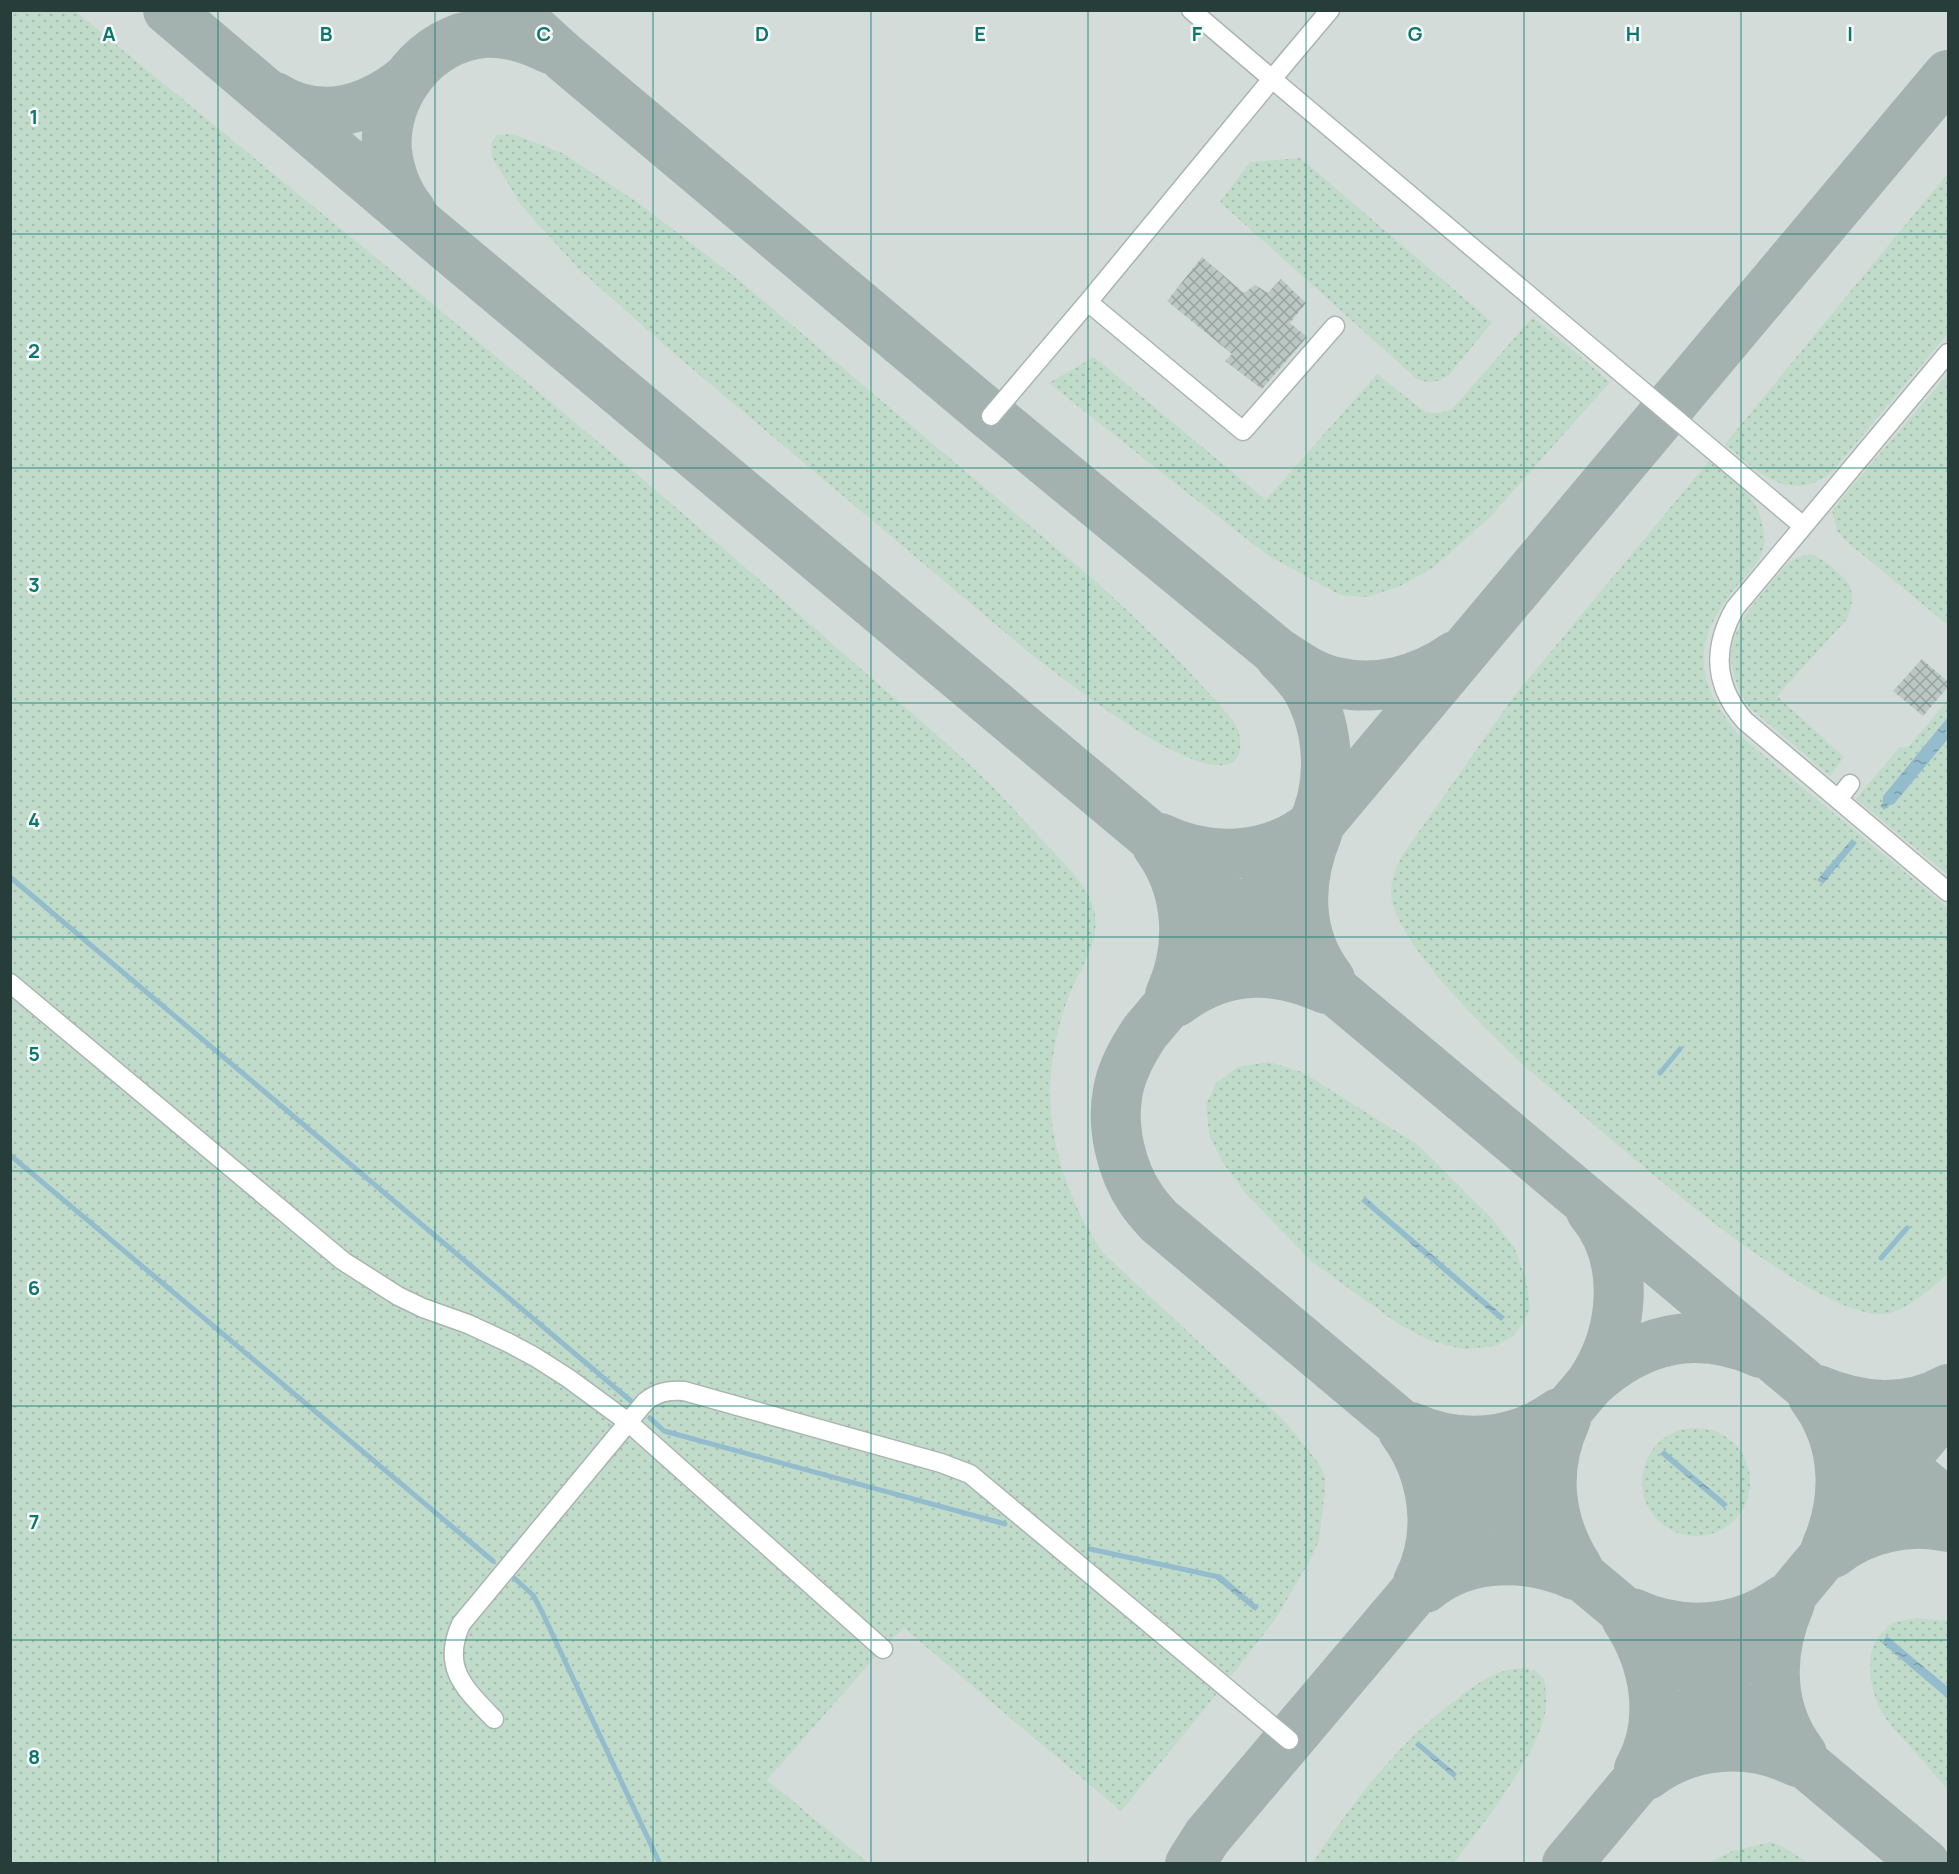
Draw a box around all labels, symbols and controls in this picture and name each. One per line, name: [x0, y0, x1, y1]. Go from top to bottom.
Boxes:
text: A: [102, 20, 116, 47]
text: B: [320, 20, 333, 47]
text: C: [537, 20, 551, 47]
text: D: [755, 20, 769, 47]
text: E: [974, 20, 986, 47]
text: F: [1192, 20, 1203, 47]
text: G: [1408, 20, 1423, 47]
text: H: [1626, 20, 1640, 47]
text: I: [1847, 20, 1853, 47]
text: 1: [30, 103, 38, 130]
text: 2: [28, 337, 40, 364]
text: 3: [28, 571, 40, 598]
text: 4: [28, 806, 40, 833]
text: 5: [28, 1040, 40, 1067]
text: 6: [28, 1274, 40, 1301]
text: 7: [29, 1508, 39, 1535]
text: 8: [28, 1743, 40, 1770]

